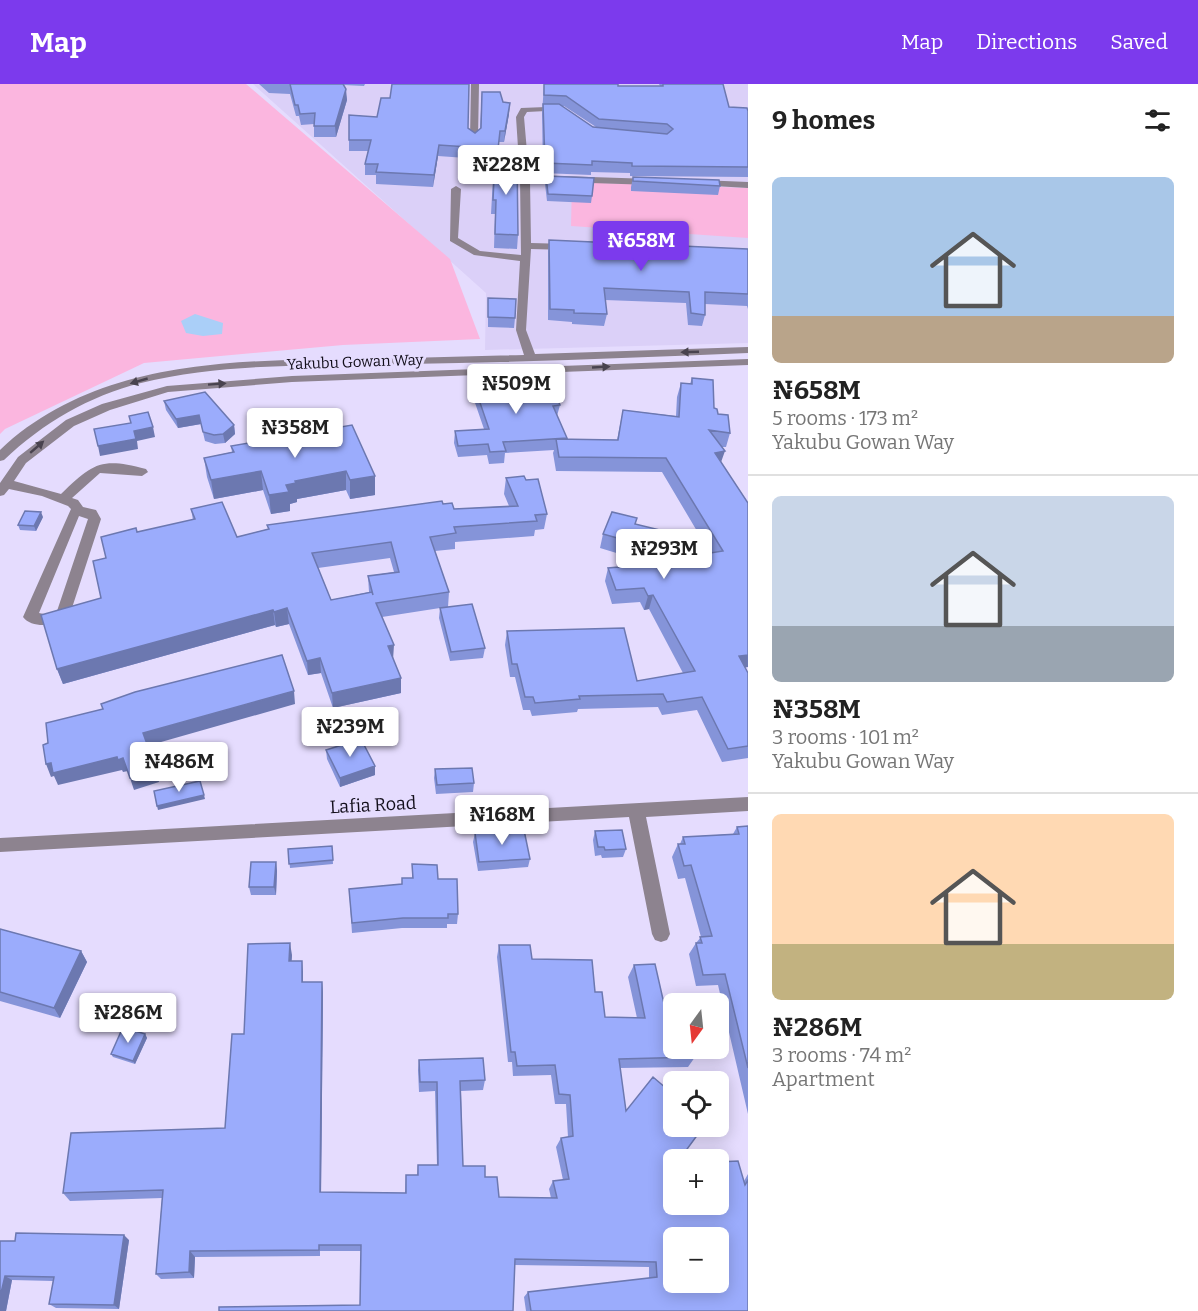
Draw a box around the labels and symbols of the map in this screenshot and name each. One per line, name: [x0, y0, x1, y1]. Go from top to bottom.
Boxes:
pin: ₦228M: [464, 145, 548, 196]
pin: ₦658M: [599, 221, 683, 272]
one-way arrow: [680, 348, 699, 357]
street label: Yakubu Gowan Way: [286, 351, 424, 373]
one-way arrow: [591, 362, 610, 372]
pin: ₦509M: [474, 364, 558, 415]
one-way arrow: [130, 377, 148, 386]
one-way arrow: [208, 379, 227, 389]
pin: ₦358M: [253, 408, 337, 459]
one-way arrow: [29, 441, 45, 454]
pin: ₦293M: [622, 529, 706, 580]
pin: ₦239M: [308, 707, 392, 758]
pin: ₦486M: [137, 742, 221, 793]
street label: Lafia Road: [329, 792, 417, 818]
pin: ₦168M: [460, 795, 544, 846]
pin: ₦286M: [86, 993, 170, 1044]
north arrow: [663, 993, 729, 1059]

